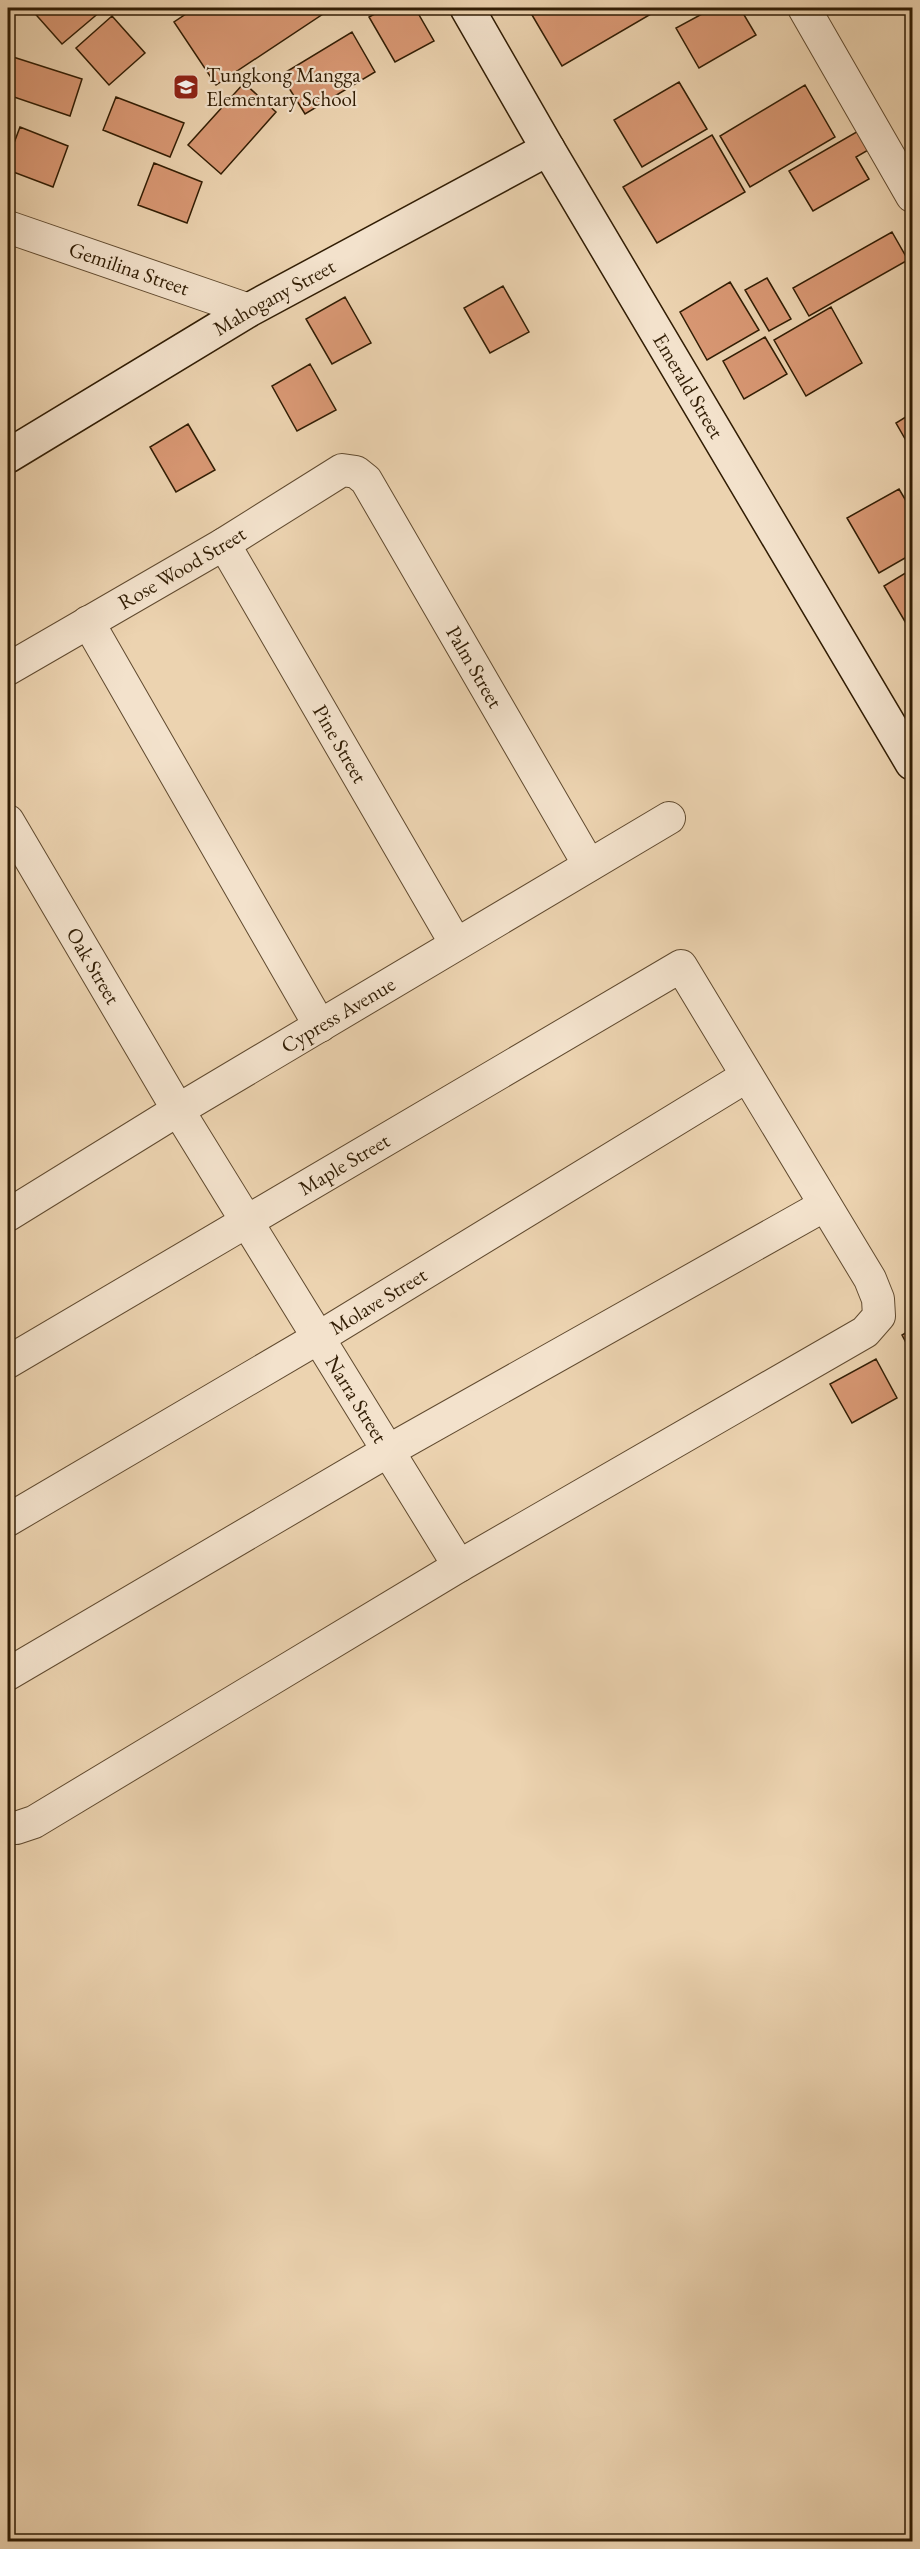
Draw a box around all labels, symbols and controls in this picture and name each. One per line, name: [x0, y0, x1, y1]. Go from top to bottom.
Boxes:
place label: Tungkong Mangga Elementary School: [206, 61, 361, 112]
school or university icon: Tungkong Mangga Elementary School: [171, 72, 201, 102]
street label: Gemilina Street: [66, 235, 193, 301]
street label: Mahogany Street: [208, 252, 340, 342]
street label: Emerald Street: [647, 328, 731, 444]
street label: Rose Wood Street: [113, 520, 251, 616]
street label: Palm Street: [440, 621, 509, 713]
street label: Pine Street: [307, 699, 374, 788]
street label: Oak Street: [61, 922, 127, 1009]
street label: Cypress Avenue: [276, 970, 400, 1059]
street label: Maple Street: [293, 1126, 395, 1201]
street label: Molave Street: [324, 1261, 432, 1341]
street label: Narra Street: [319, 1350, 394, 1448]

